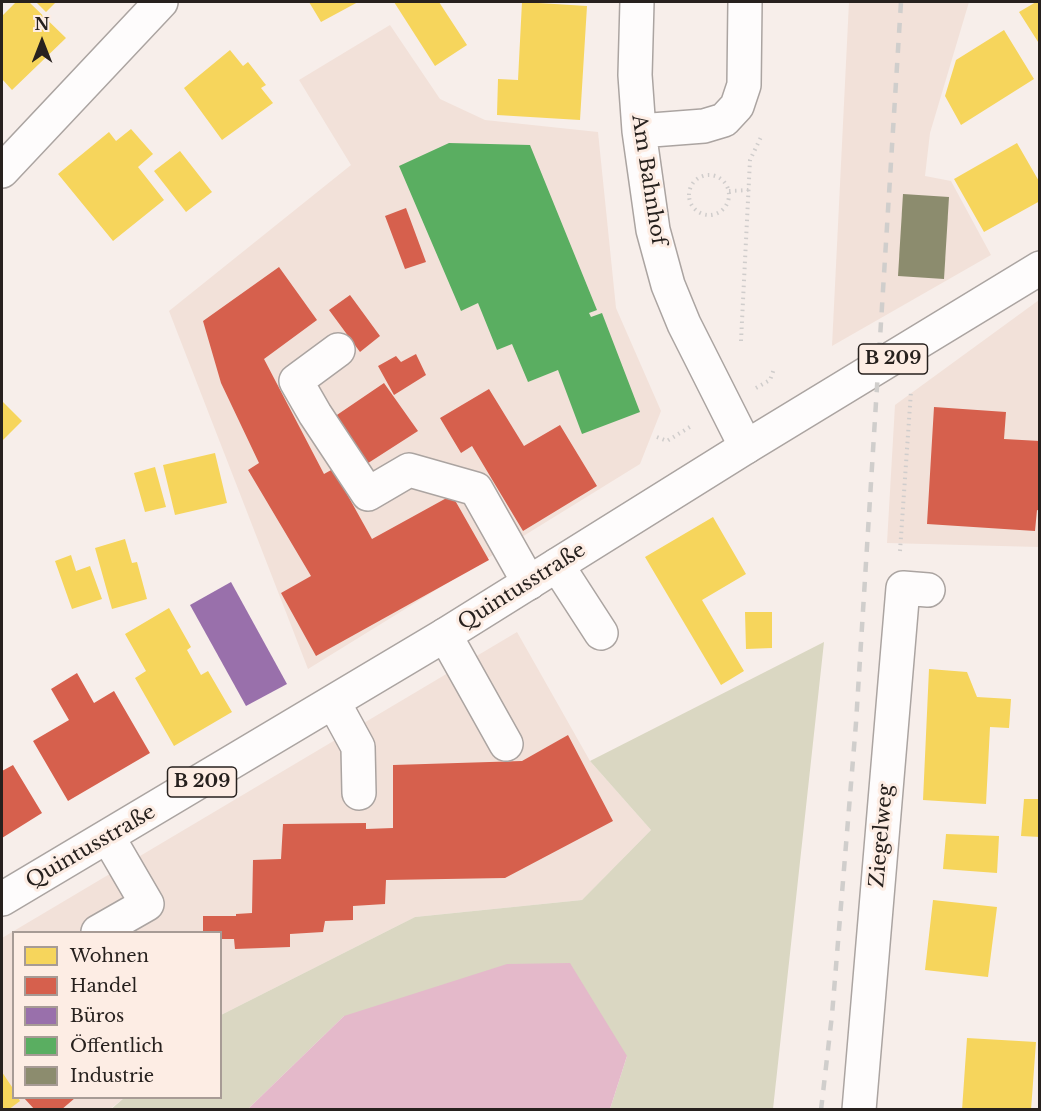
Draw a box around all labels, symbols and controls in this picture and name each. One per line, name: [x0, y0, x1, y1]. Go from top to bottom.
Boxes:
north arrow: [12, 12, 72, 72]
text: N: [34, 14, 50, 34]
street label: Am Bahnhof: [626, 113, 670, 247]
road number: B 209: [858, 344, 928, 374]
street label: Quintusstraße: [454, 538, 590, 636]
road number: B 209: [168, 767, 236, 797]
street label: Ziegelweg: [866, 783, 898, 889]
street label: Quintusstraße: [22, 800, 160, 894]
legend: [12, 931, 222, 1099]
text: Wohnen: [70, 945, 149, 967]
text: Handel: [70, 975, 137, 997]
text: Büros: [70, 1005, 124, 1027]
text: Öffentlich: [70, 1035, 164, 1057]
text: Industrie: [70, 1065, 154, 1087]

